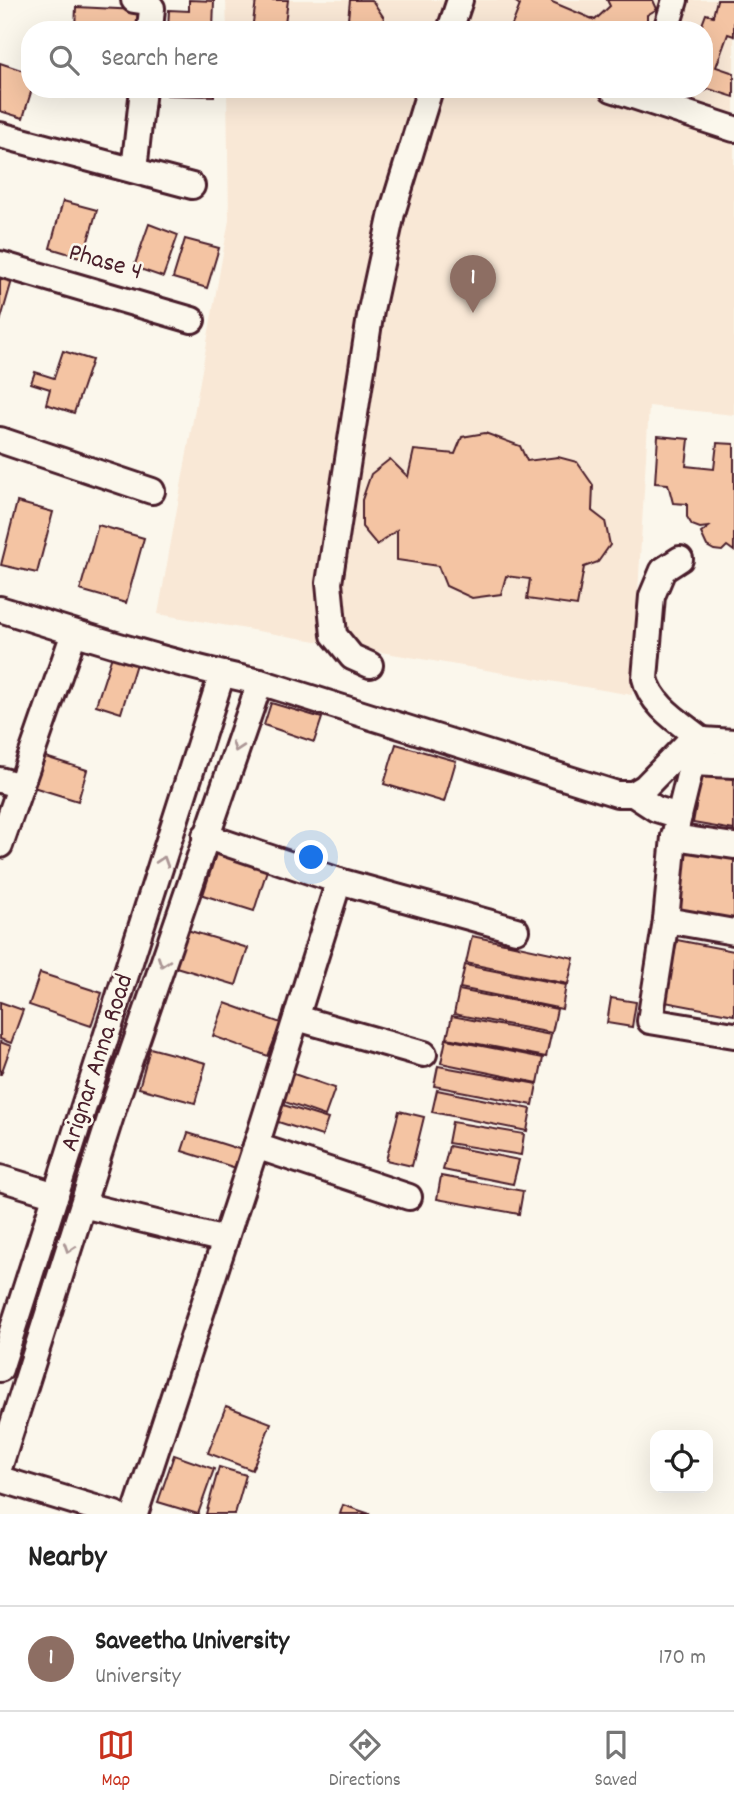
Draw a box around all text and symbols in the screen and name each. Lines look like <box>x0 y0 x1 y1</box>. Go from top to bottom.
search box <box>21 21 713 98</box>
icon: search <box>45 41 83 79</box>
text: Search here <box>101 41 219 78</box>
street label: Phase 4 <box>64 235 146 291</box>
pin: 1 <box>450 255 496 313</box>
one-way arrow <box>231 740 245 752</box>
your location <box>294 840 328 874</box>
one-way arrow <box>155 855 169 867</box>
one-way arrow <box>157 955 171 967</box>
street label: Arignar Anna Road <box>52 969 144 1157</box>
one-way arrow <box>63 1241 77 1254</box>
map controls <box>650 1430 713 1493</box>
button: locate <box>650 1430 713 1493</box>
text: Nearby <box>28 1538 106 1581</box>
text: Saveetha University <box>95 1624 289 1661</box>
text: 1 <box>48 1642 54 1675</box>
text: 170 m <box>659 1642 706 1675</box>
text: University <box>95 1661 181 1694</box>
tab: Map <box>97 1726 135 1795</box>
tab: Directions <box>329 1726 401 1795</box>
tab: Saved <box>595 1726 637 1795</box>

